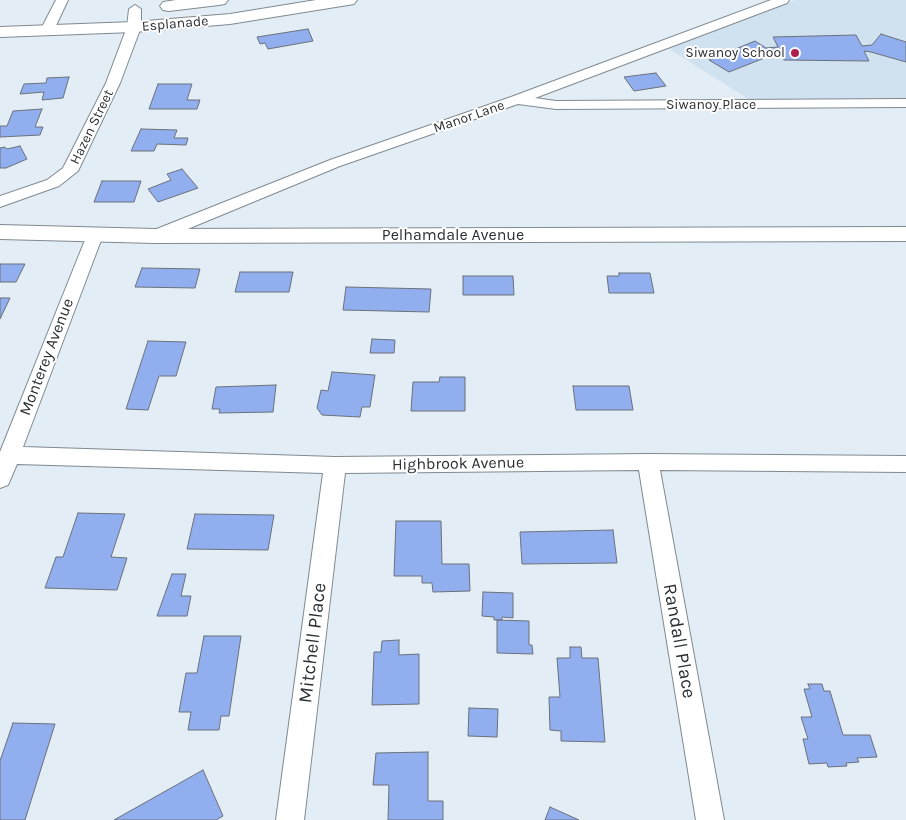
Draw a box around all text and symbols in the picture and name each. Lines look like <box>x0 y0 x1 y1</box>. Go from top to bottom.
street label: Esplanade <box>141 13 209 35</box>
place label: Siwanoy School <box>685 45 785 61</box>
marker: Siwanoy School <box>789 47 801 59</box>
street label: Hazen Street <box>67 87 117 167</box>
street label: Manor Lane <box>431 97 507 137</box>
street label: Siwanoy Place <box>666 97 756 113</box>
street label: Pelhamdale Avenue <box>382 225 524 245</box>
street label: Monterey Avenue <box>16 296 78 418</box>
street label: Highbrook Avenue <box>392 453 524 475</box>
street label: Mitchell Place <box>294 582 332 704</box>
street label: Randall Place <box>658 582 700 700</box>

